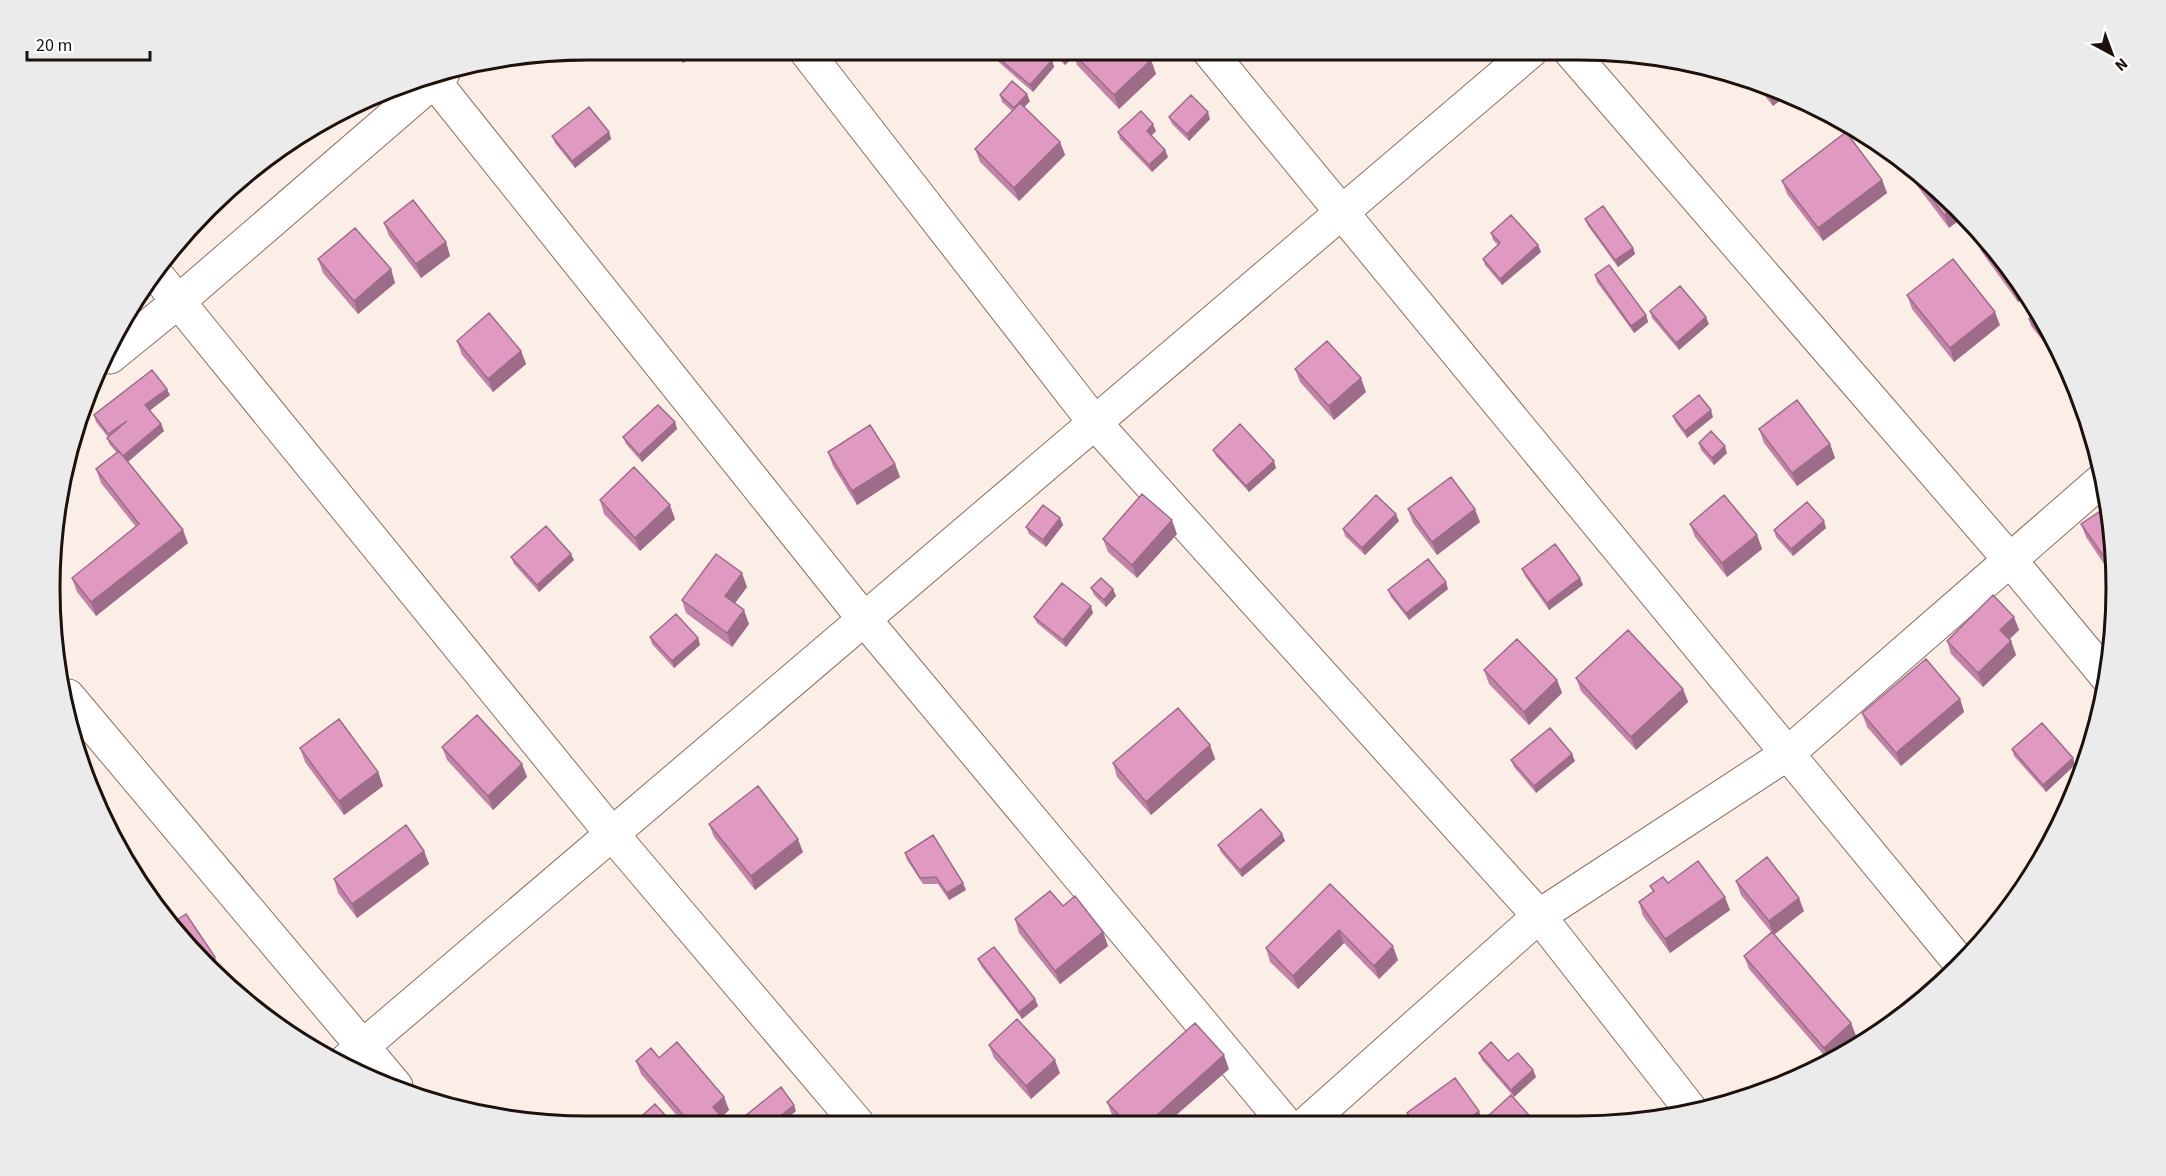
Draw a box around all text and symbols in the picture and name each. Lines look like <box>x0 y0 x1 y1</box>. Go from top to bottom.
scale bar <box>27 24 150 62</box>
north arrow <box>2082 24 2142 84</box>
text: 20 m <box>36 33 72 58</box>
text: N <box>2110 53 2132 76</box>

